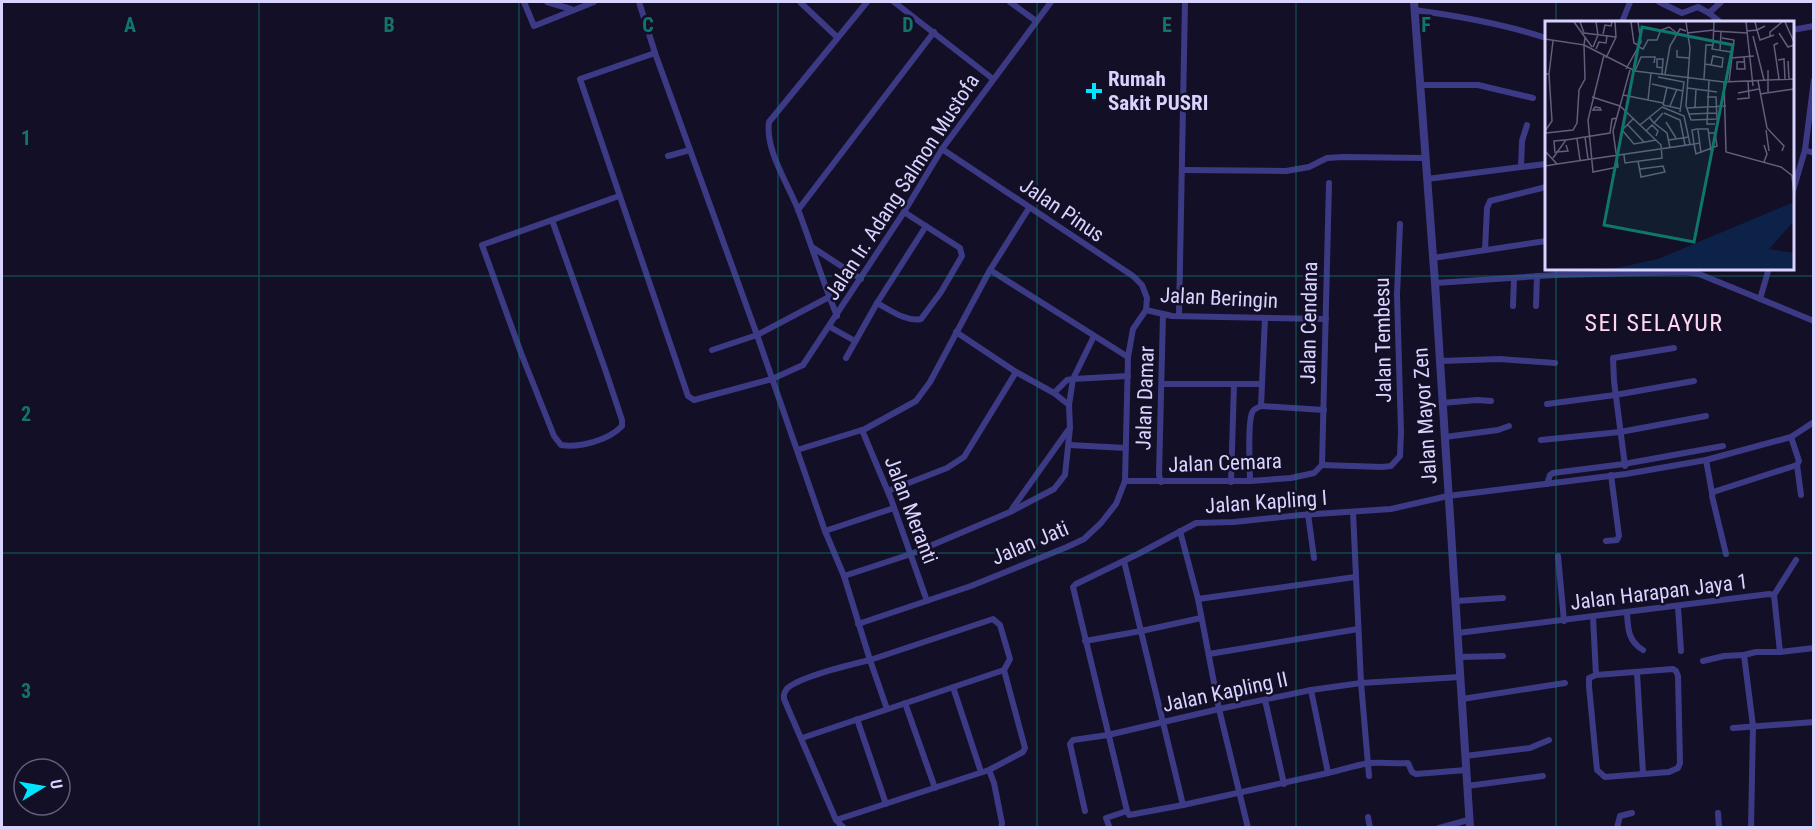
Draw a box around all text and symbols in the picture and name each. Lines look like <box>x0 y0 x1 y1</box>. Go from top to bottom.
text: A <box>124 13 136 37</box>
text: B <box>383 13 395 37</box>
text: C <box>642 13 654 37</box>
text: D <box>902 13 914 37</box>
text: E <box>1162 13 1172 37</box>
text: F <box>1421 13 1431 37</box>
inset map <box>1545 21 1794 270</box>
place label: Rumah Sakit PUSRI <box>1108 67 1208 115</box>
street label: Jalan Ir. Adang Salmon Mustofa <box>820 69 984 305</box>
marker: Rumah Sakit PUSRI <box>1085 82 1103 100</box>
text: 1 <box>21 126 31 150</box>
street label: Jalan Pinus <box>1015 173 1109 247</box>
street label: Jalan Cendana <box>1296 261 1322 385</box>
street label: Jalan Tembesu <box>1370 277 1396 403</box>
street label: Jalan Beringin <box>1159 283 1279 313</box>
district label: SEI SELAYUR <box>1585 309 1723 337</box>
street label: Jalan Damar <box>1131 345 1159 451</box>
street label: Jalan Mayor Zen <box>1408 347 1442 485</box>
text: 2 <box>21 402 31 426</box>
street label: Jalan Cemara <box>1168 449 1282 477</box>
street label: Jalan Meranti <box>880 453 942 567</box>
street label: Jalan Kapling I <box>1204 486 1328 518</box>
street label: Jalan Jati <box>988 516 1072 570</box>
street label: Jalan Harapan Jaya 1 <box>1569 569 1749 615</box>
street label: Jalan Kapling II <box>1160 667 1290 717</box>
text: 3 <box>21 679 31 703</box>
north arrow <box>12 757 72 817</box>
text: U <box>46 778 66 791</box>

